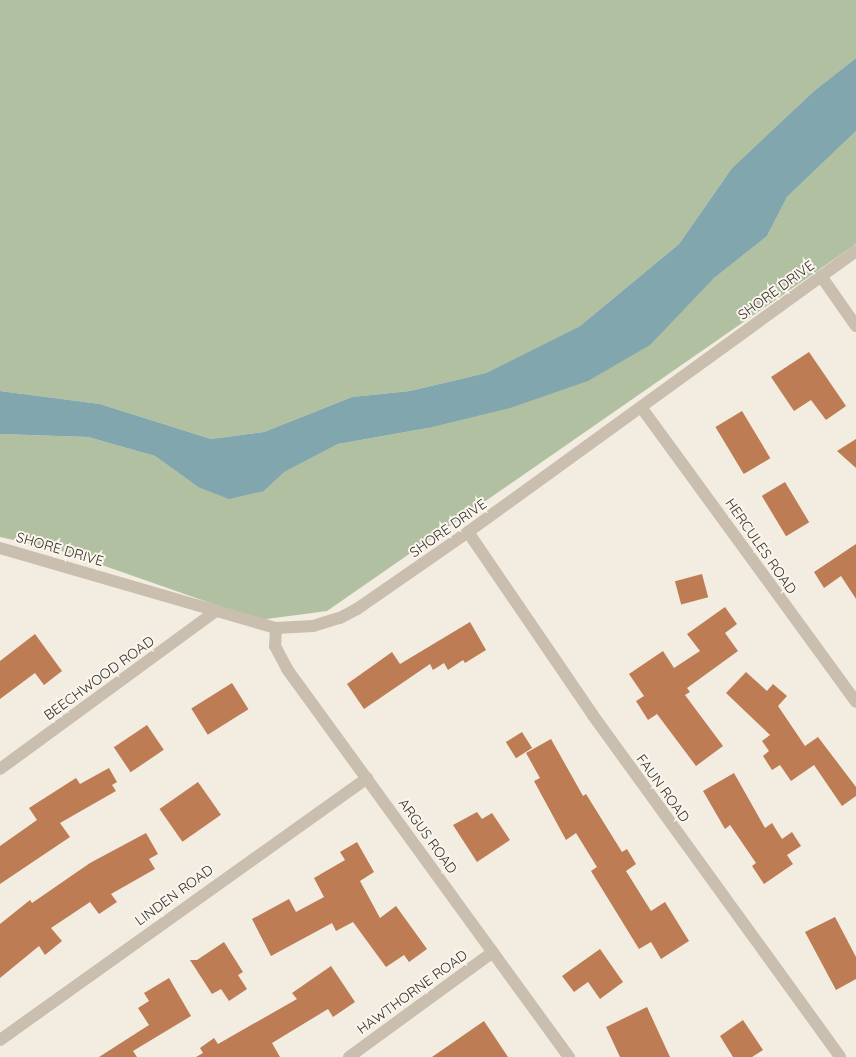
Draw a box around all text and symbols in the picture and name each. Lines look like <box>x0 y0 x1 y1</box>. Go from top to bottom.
street label: SHORE DRIVE <box>735 257 817 323</box>
street label: SHORE DRIVE <box>406 495 490 561</box>
street label: HERCULES ROAD <box>722 495 800 597</box>
street label: SHORE DRIVE <box>14 529 106 569</box>
street label: BEECHWOOD ROAD <box>41 632 157 724</box>
street label: FAUN ROAD <box>633 751 693 825</box>
street label: ARGUS ROAD <box>395 795 461 877</box>
street label: LINDEN ROAD <box>132 861 216 929</box>
street label: HAWTHORNE ROAD <box>354 946 470 1038</box>

